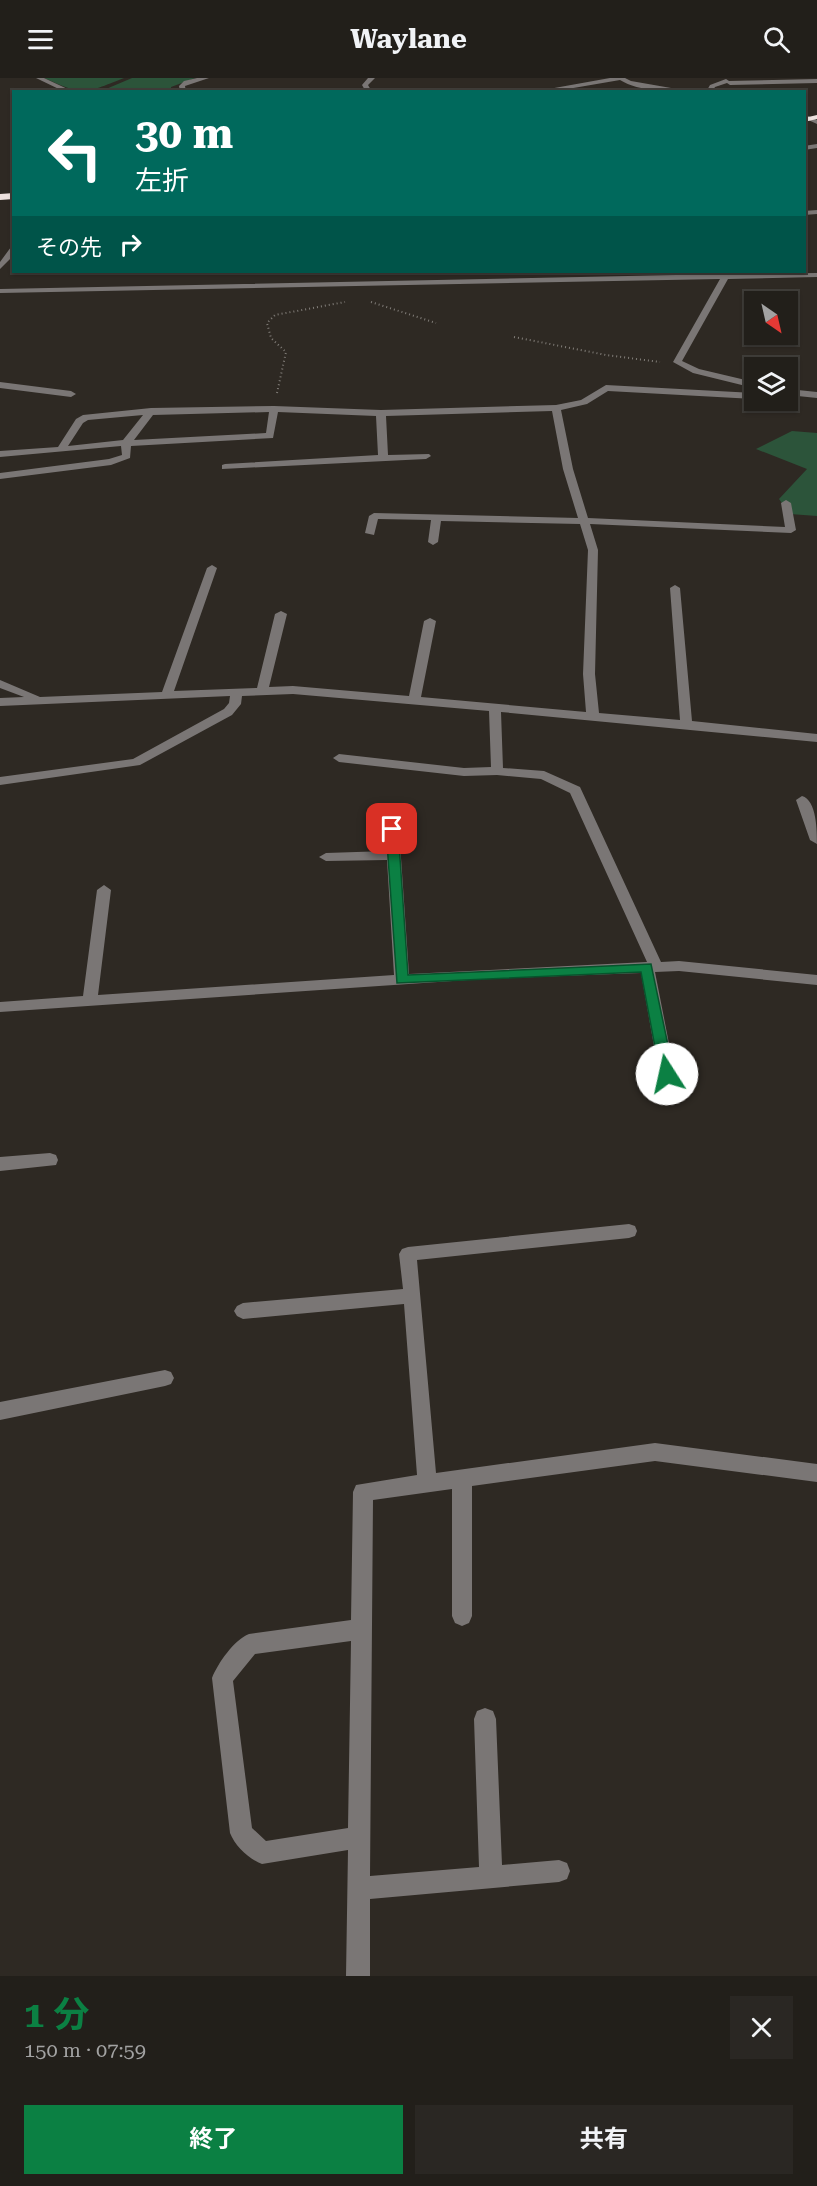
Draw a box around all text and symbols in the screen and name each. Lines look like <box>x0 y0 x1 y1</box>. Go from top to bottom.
icon: menu <box>24 23 57 56</box>
text: Waylane <box>350 23 467 55</box>
icon: search <box>760 23 793 56</box>
text: 30 m <box>135 109 233 158</box>
icon: left <box>36 114 114 192</box>
text: 左折 <box>135 165 189 197</box>
icon: right <box>114 228 147 261</box>
text: その先 <box>36 235 102 260</box>
north arrow <box>744 291 798 345</box>
map controls <box>744 291 798 411</box>
button: layers <box>744 357 798 411</box>
pin <box>366 803 417 854</box>
icon: arrive <box>375 812 408 845</box>
position arrow <box>635 1042 699 1106</box>
text: 1 分 <box>24 1994 89 2036</box>
button: close <box>730 1996 793 2059</box>
text: 150 m · 07:59 <box>24 2038 146 2062</box>
button: 終了 <box>24 2105 403 2174</box>
button: 共有 <box>415 2105 793 2174</box>

